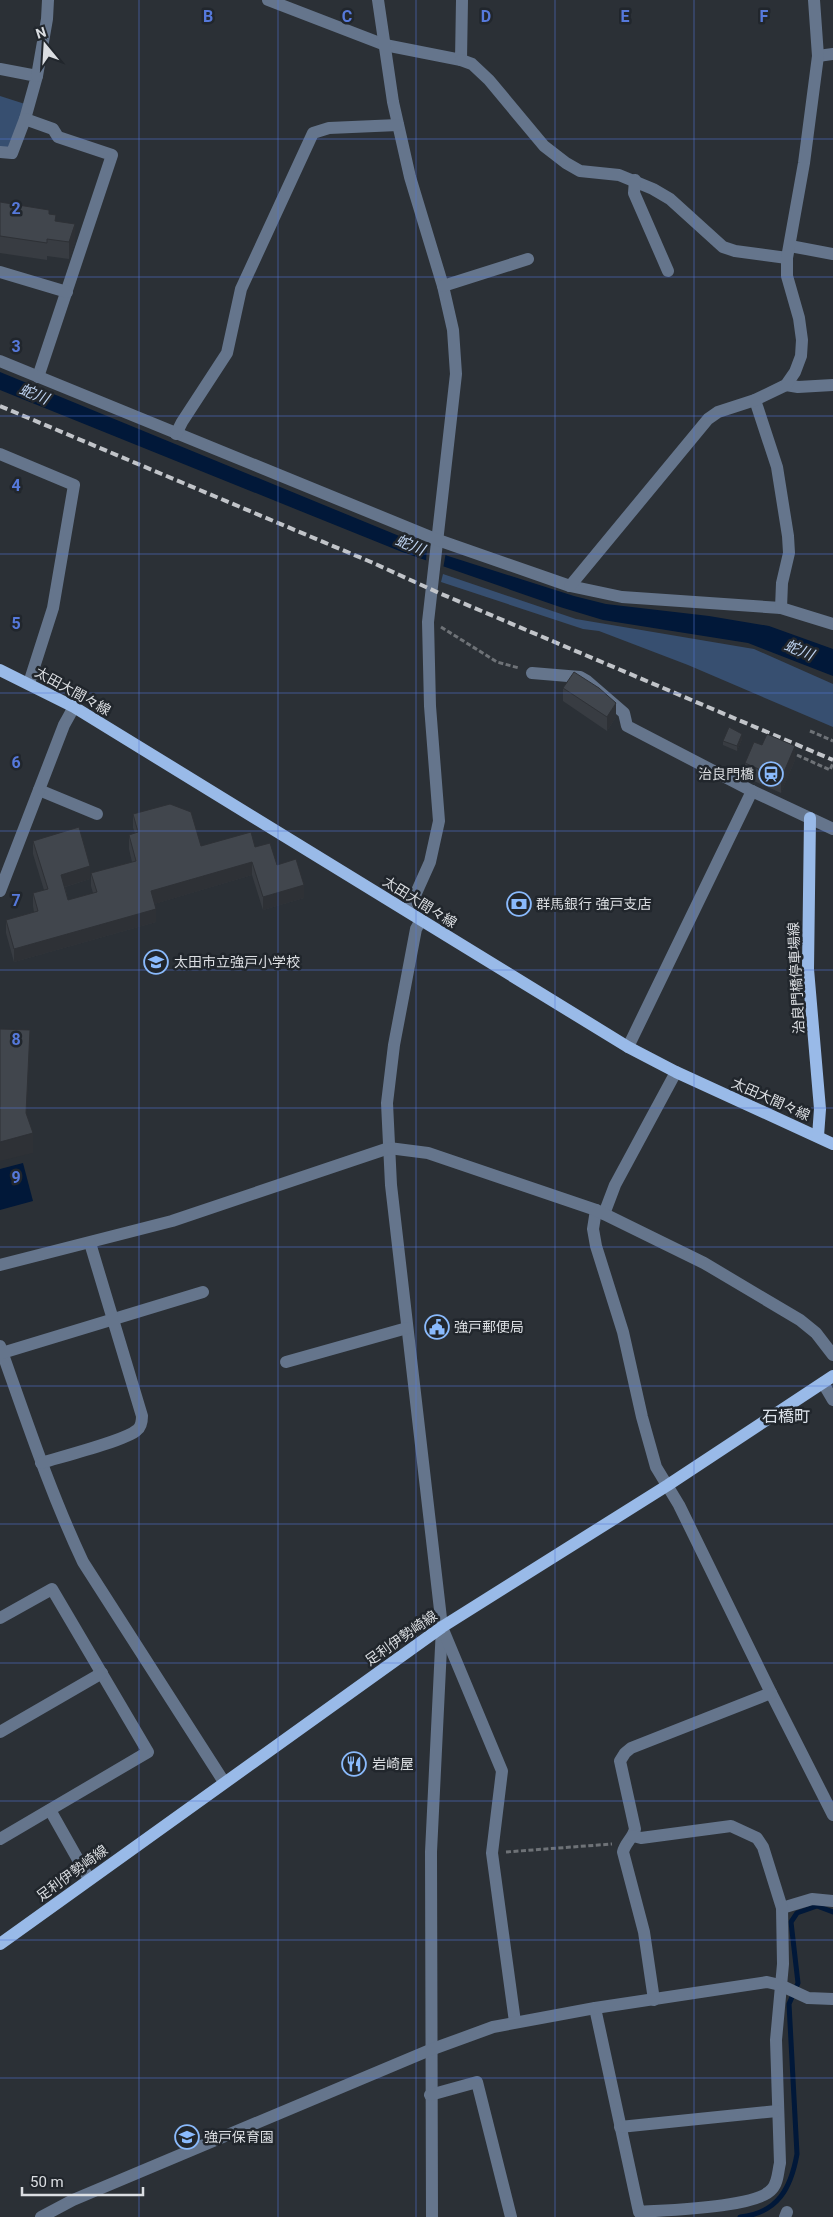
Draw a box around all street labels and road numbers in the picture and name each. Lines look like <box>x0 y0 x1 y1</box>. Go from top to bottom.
street label: 太田大間々線 <box>32 664 114 718</box>
street label: 太田大間々線 <box>380 873 460 931</box>
street label: 治良門橋停車場線 <box>785 922 807 1034</box>
street label: 太田大間々線 <box>729 1075 813 1123</box>
street label: 足利伊勢崎線 <box>362 1607 440 1669</box>
street label: 足利伊勢崎線 <box>33 1842 111 1904</box>

